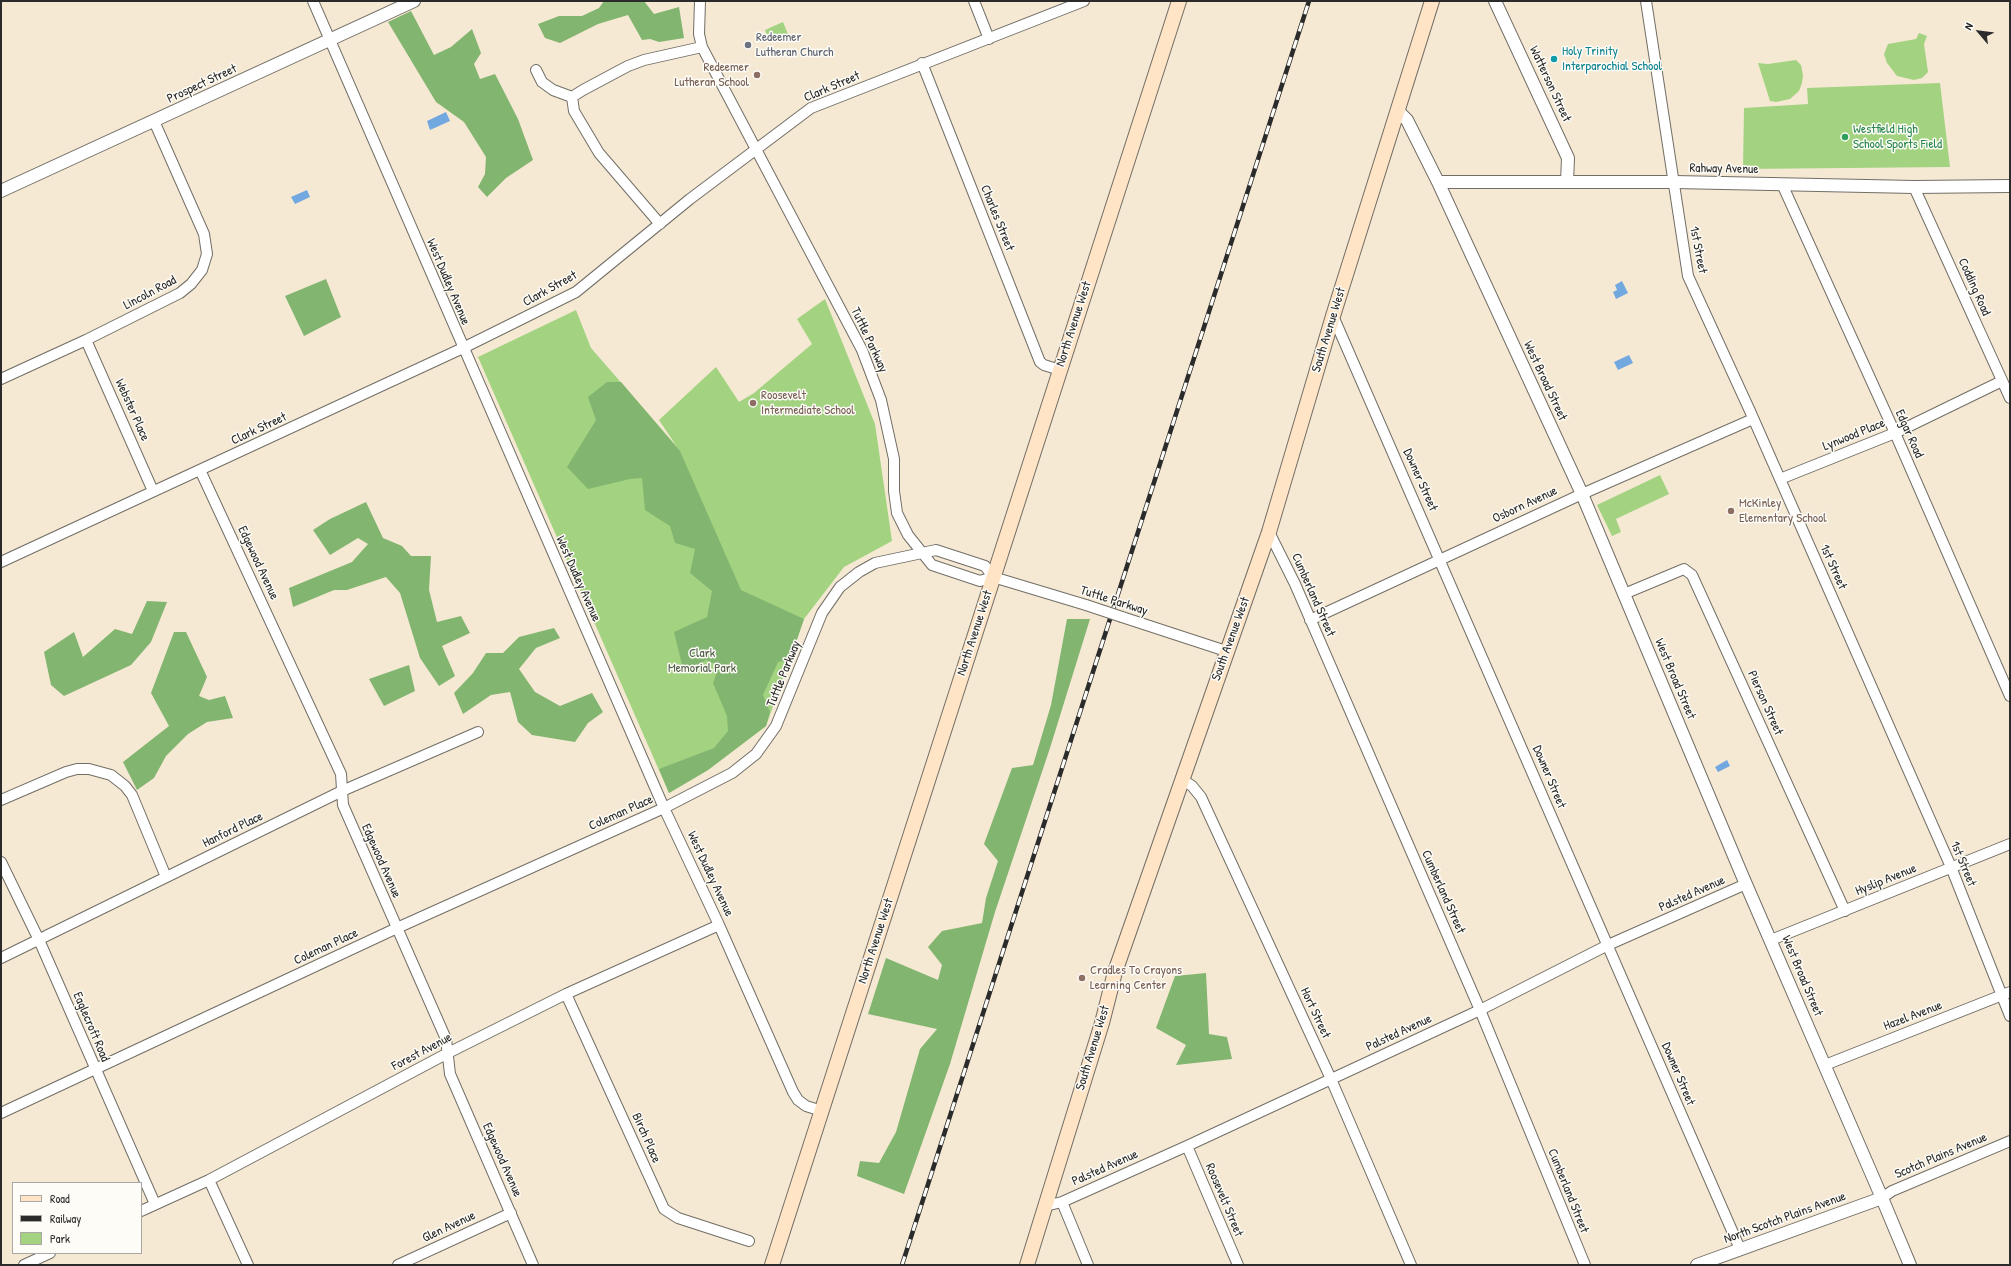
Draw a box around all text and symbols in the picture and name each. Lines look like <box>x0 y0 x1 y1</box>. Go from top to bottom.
north arrow <box>1959 12 1999 52</box>
text: N <box>1961 21 1976 32</box>
place label: Redeemer Lutheran Church <box>756 30 833 61</box>
marker: Redeemer Lutheran Church <box>743 40 753 50</box>
street label: Watterson Street <box>1526 44 1574 124</box>
place label: Holy Trinity Interparochial School <box>1562 44 1662 75</box>
marker: Holy Trinity Interparochial School <box>1549 54 1559 64</box>
place label: Redeemer Lutheran School <box>674 60 749 91</box>
street label: Prospect Street <box>165 61 239 107</box>
street label: Clark Street <box>802 68 862 106</box>
marker: Redeemer Lutheran School <box>752 70 762 80</box>
place label: Westfield High School Sports Field <box>1853 122 1942 153</box>
marker: Westfield High School Sports Field <box>1840 132 1850 142</box>
street label: Rahway Avenue <box>1689 161 1759 177</box>
street label: Charles Street <box>977 183 1017 253</box>
street label: 1st Street <box>1686 225 1710 275</box>
street label: West Dudley Avenue <box>423 237 473 327</box>
street label: Codding Road <box>1954 256 1994 318</box>
street label: Clark Street <box>520 268 580 310</box>
street label: Lincoln Road <box>121 273 179 313</box>
street label: North Avenue West <box>1053 279 1095 369</box>
street label: South Avenue West <box>1309 286 1349 374</box>
street label: Tuttle Parkway <box>847 305 891 375</box>
street label: West Broad Street <box>1520 339 1570 423</box>
street label: Webster Place <box>111 377 153 443</box>
place label: Roosevelt Intermediate School <box>761 388 855 419</box>
marker: Roosevelt Intermediate School <box>748 398 758 408</box>
street label: Edgar Road <box>1892 408 1926 460</box>
street label: Clark Street <box>229 409 289 449</box>
street label: Lynwood Place <box>1821 415 1887 455</box>
street label: Downer Street <box>1399 446 1441 514</box>
street label: Osborn Avenue <box>1490 483 1560 527</box>
place label: McKinley Elementary School <box>1739 496 1827 527</box>
marker: McKinley Elementary School <box>1726 506 1736 516</box>
street label: Edgewood Avenue <box>234 524 282 602</box>
street label: West Dudley Avenue <box>552 534 604 624</box>
street label: 1st Street <box>1816 542 1850 592</box>
street label: Cumberland Street <box>1288 551 1338 639</box>
street label: Tuttle Parkway <box>1078 583 1150 619</box>
street label: North Avenue West <box>954 588 996 678</box>
street label: South Avenue West <box>1209 595 1253 683</box>
street label: West Broad Street <box>1651 636 1699 722</box>
street label: Tuttle Parkway <box>764 639 804 709</box>
park label: Clark Memorial Park <box>668 646 736 677</box>
street label: Pierson Street <box>1744 668 1786 738</box>
street label: Downer Street <box>1529 743 1569 811</box>
street label: Coleman Place <box>586 792 656 834</box>
street label: Hanford Place <box>200 809 266 851</box>
street label: Edgewood Avenue <box>358 822 404 900</box>
street label: West Dudley Avenue <box>683 829 737 919</box>
street label: 1st Street <box>1947 839 1979 889</box>
street label: Cumberland Street <box>1418 848 1468 936</box>
street label: Hyslip Avenue <box>1853 861 1919 899</box>
street label: Palsted Avenue <box>1657 873 1727 915</box>
street label: North Avenue West <box>855 896 897 986</box>
street label: Coleman Place <box>292 925 360 969</box>
street label: West Broad Street <box>1778 933 1826 1019</box>
place label: Cradles To Crayons Learning Center <box>1090 963 1182 994</box>
marker: Cradles To Crayons Learning Center <box>1077 973 1087 983</box>
street label: Hort Street <box>1297 985 1333 1041</box>
street label: Eaglecroft Road <box>69 990 113 1064</box>
street label: Hazel Avenue <box>1882 998 1944 1034</box>
street label: South Avenue West <box>1073 1004 1113 1092</box>
street label: Palsted Avenue <box>1364 1011 1434 1055</box>
street label: Forest Avenue <box>389 1030 455 1074</box>
street label: Downer Street <box>1658 1040 1698 1108</box>
street label: Birch Place <box>628 1111 664 1165</box>
street label: Edgewood Avenue <box>479 1121 525 1199</box>
street label: Scotch Plains Avenue <box>1892 1130 1990 1182</box>
street label: Palsted Avenue <box>1070 1147 1140 1189</box>
street label: Cumberland Street <box>1544 1147 1592 1235</box>
street label: Roosevelt Street <box>1202 1161 1246 1239</box>
legend <box>12 1182 142 1254</box>
street label: North Scotch Plains Avenue <box>1722 1189 1848 1247</box>
text: Road <box>50 1190 70 1207</box>
street label: Glen Avenue <box>420 1208 478 1246</box>
text: Railway <box>50 1210 81 1227</box>
text: Park <box>50 1230 70 1247</box>

